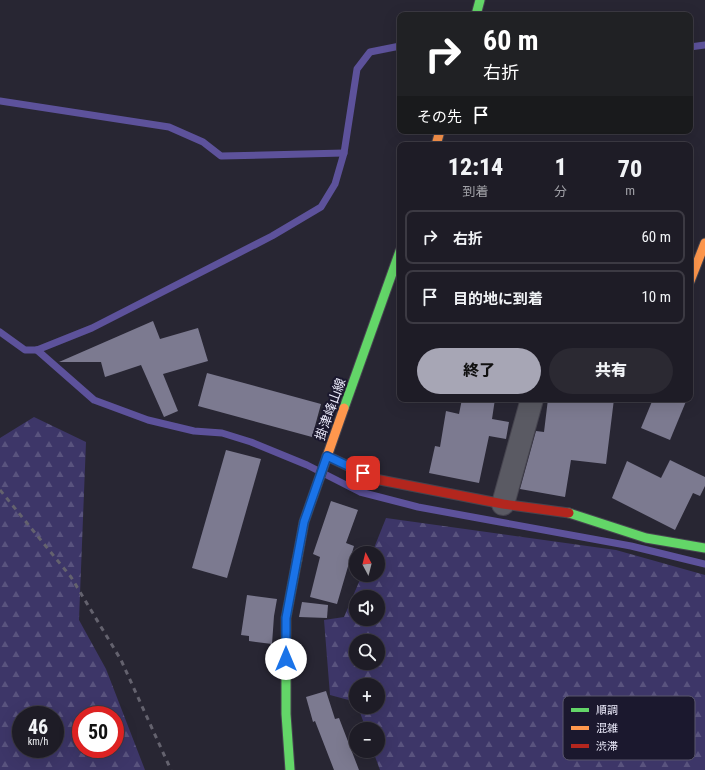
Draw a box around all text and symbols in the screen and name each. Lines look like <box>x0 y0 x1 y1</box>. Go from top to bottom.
text: 60 m <box>483 24 539 57</box>
icon: right <box>417 28 469 80</box>
text: 右折 <box>483 62 519 83</box>
icon: arrive <box>470 104 492 126</box>
text: その先 <box>417 108 462 126</box>
text: 12:14 <box>448 153 503 181</box>
text: 1 <box>554 153 567 181</box>
text: 70 <box>618 155 642 183</box>
text: m <box>625 183 635 198</box>
text: 到着 <box>463 184 489 199</box>
text: 分 <box>554 184 567 199</box>
icon: right <box>419 226 441 248</box>
text: 60 m <box>641 228 671 246</box>
text: 右折 <box>453 230 483 248</box>
icon: arrive <box>419 286 441 308</box>
text: 10 m <box>641 288 671 306</box>
text: 目的地に到着 <box>453 290 543 308</box>
button: 終了 <box>417 348 541 394</box>
button: 共有 <box>549 348 673 394</box>
street label: 掛津峰山線 <box>312 376 349 442</box>
pin <box>346 456 380 490</box>
icon: arrive <box>352 462 374 484</box>
north arrow <box>349 546 385 582</box>
map controls <box>349 546 385 758</box>
button: sound <box>349 590 385 626</box>
button: search <box>349 634 385 670</box>
position arrow <box>265 638 307 680</box>
button: + <box>349 678 385 714</box>
legend <box>563 696 695 760</box>
text: 順調 <box>596 704 618 717</box>
speed limit sign: 50 <box>72 706 124 758</box>
text: 46 <box>28 715 48 739</box>
button: − <box>349 722 385 758</box>
text: 混雑 <box>596 722 618 735</box>
text: km/h <box>28 736 48 747</box>
text: 渋滞 <box>596 740 618 753</box>

